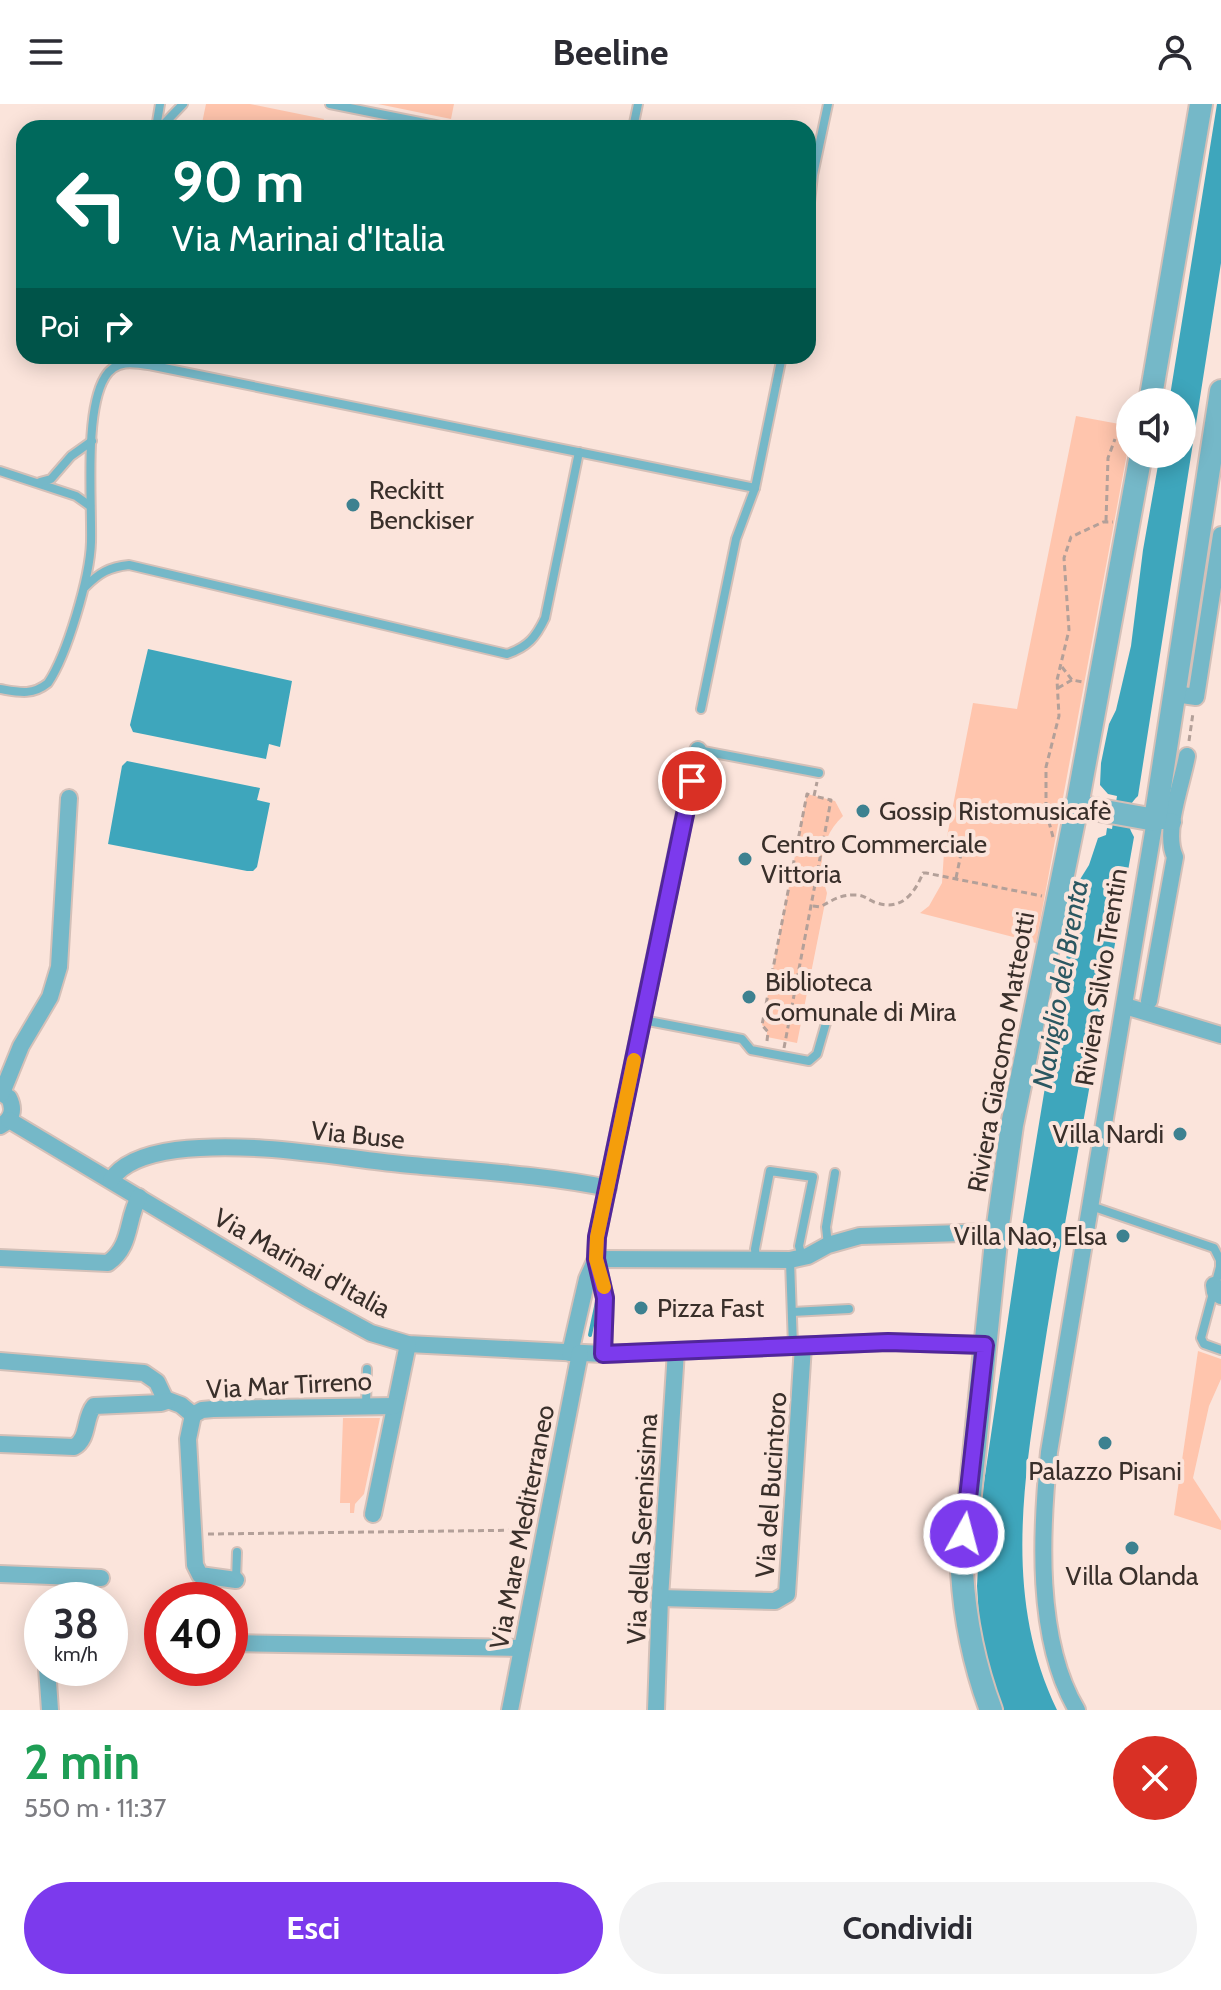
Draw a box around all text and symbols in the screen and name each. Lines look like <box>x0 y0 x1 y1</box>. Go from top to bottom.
icon: menu <box>24 30 68 74</box>
text: Beeline <box>552 30 669 74</box>
icon: person <box>1153 30 1197 74</box>
text: 90 m <box>172 148 304 216</box>
icon: left <box>40 152 144 256</box>
text: Via Marinai d'Italia <box>172 216 445 260</box>
icon: right <box>96 304 140 348</box>
text: Poi <box>40 308 80 345</box>
map controls <box>1116 388 1196 468</box>
button: sound <box>1116 388 1196 468</box>
place label: Reckitt Benckiser <box>369 474 474 536</box>
marker: Reckitt Benckiser <box>344 496 362 514</box>
pin <box>658 747 726 815</box>
icon: arrive <box>670 759 714 803</box>
place label: Gossip Ristomusicafè <box>879 795 1111 827</box>
marker: Gossip Ristomusicafè <box>854 802 872 820</box>
place label: Centro Commerciale Vittoria <box>761 828 987 890</box>
marker: Centro Commerciale Vittoria <box>736 850 754 868</box>
street label: Riviera Silvio Trentin <box>1068 866 1134 1088</box>
water label: Naviglio del Brenta <box>1025 877 1095 1091</box>
street label: Riviera Giacomo Matteotti <box>961 909 1041 1195</box>
place label: Biblioteca Comunale di Mira <box>765 966 957 1028</box>
marker: Biblioteca Comunale di Mira <box>740 988 758 1006</box>
street label: Via Buse <box>310 1114 406 1156</box>
place label: Villa Nardi <box>1053 1118 1164 1150</box>
marker: Villa Nardi <box>1171 1125 1189 1143</box>
street label: Via Marinai d'Italia <box>208 1201 396 1325</box>
place label: Villa Nao, Elsa <box>954 1220 1108 1252</box>
marker: Villa Nao, Elsa <box>1114 1227 1132 1245</box>
place label: Pizza Fast <box>657 1292 764 1324</box>
marker: Pizza Fast <box>632 1299 650 1317</box>
street label: Via Mar Tirreno <box>205 1365 373 1405</box>
street label: Via del Bucintoro <box>749 1391 793 1579</box>
street label: Via Mare Mediterraneo <box>483 1402 561 1652</box>
street label: Via della Serenissima <box>620 1412 664 1645</box>
marker: Palazzo Pisani <box>1096 1434 1114 1452</box>
place label: Palazzo Pisani <box>1028 1455 1182 1487</box>
position arrow <box>922 1492 1006 1576</box>
marker: Villa Olanda <box>1123 1539 1141 1557</box>
place label: Villa Olanda <box>1065 1560 1199 1592</box>
speed limit sign: 40 <box>144 1582 248 1686</box>
text: 38 <box>53 1599 99 1648</box>
text: km/h <box>54 1642 98 1666</box>
text: 2 min <box>24 1733 140 1791</box>
button: close <box>1113 1736 1197 1820</box>
text: 550 m · 11:37 <box>24 1792 166 1824</box>
button: Esci <box>24 1882 603 1974</box>
button: Condividi <box>619 1882 1197 1974</box>

